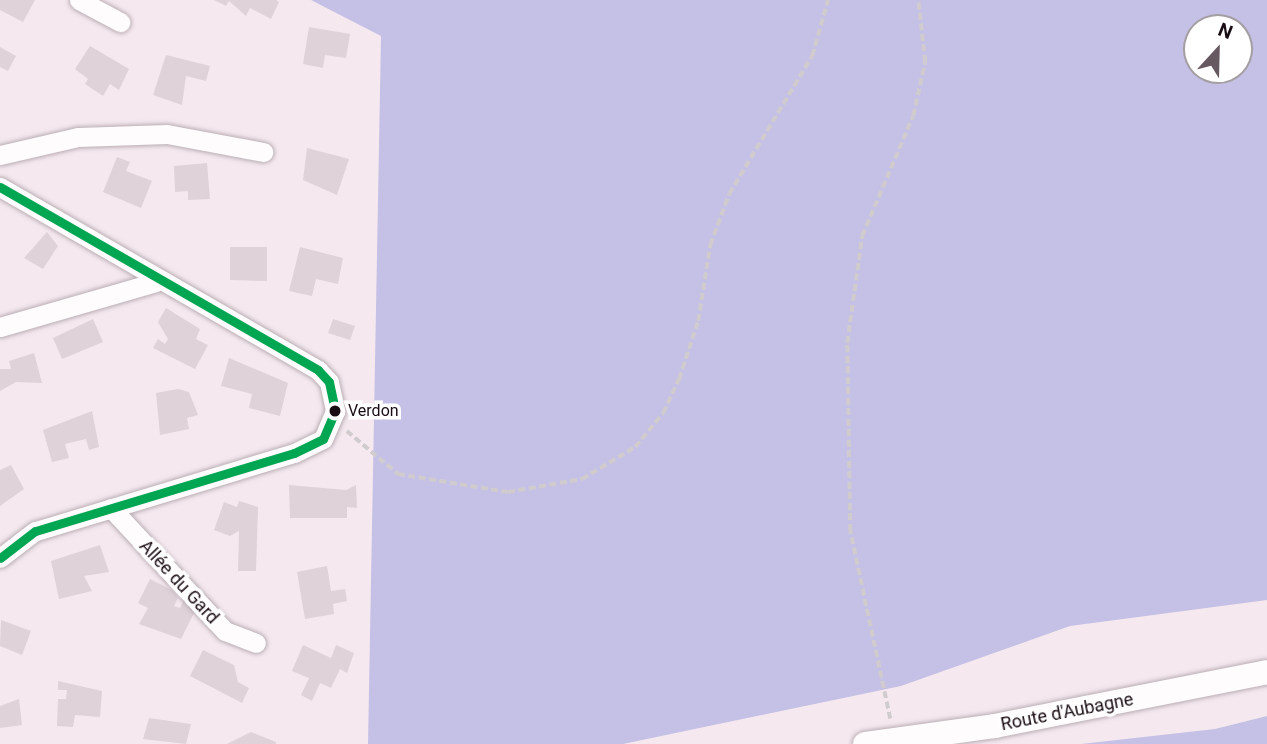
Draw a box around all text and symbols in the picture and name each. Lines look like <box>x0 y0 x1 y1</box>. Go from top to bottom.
north arrow <box>1183 14 1253 84</box>
text: N <box>1215 18 1236 44</box>
place label: Verdon <box>348 401 399 421</box>
marker: Verdon <box>328 404 342 418</box>
street label: Allée du Gard <box>135 536 223 628</box>
street label: Route d'Aubagne <box>999 689 1135 735</box>

